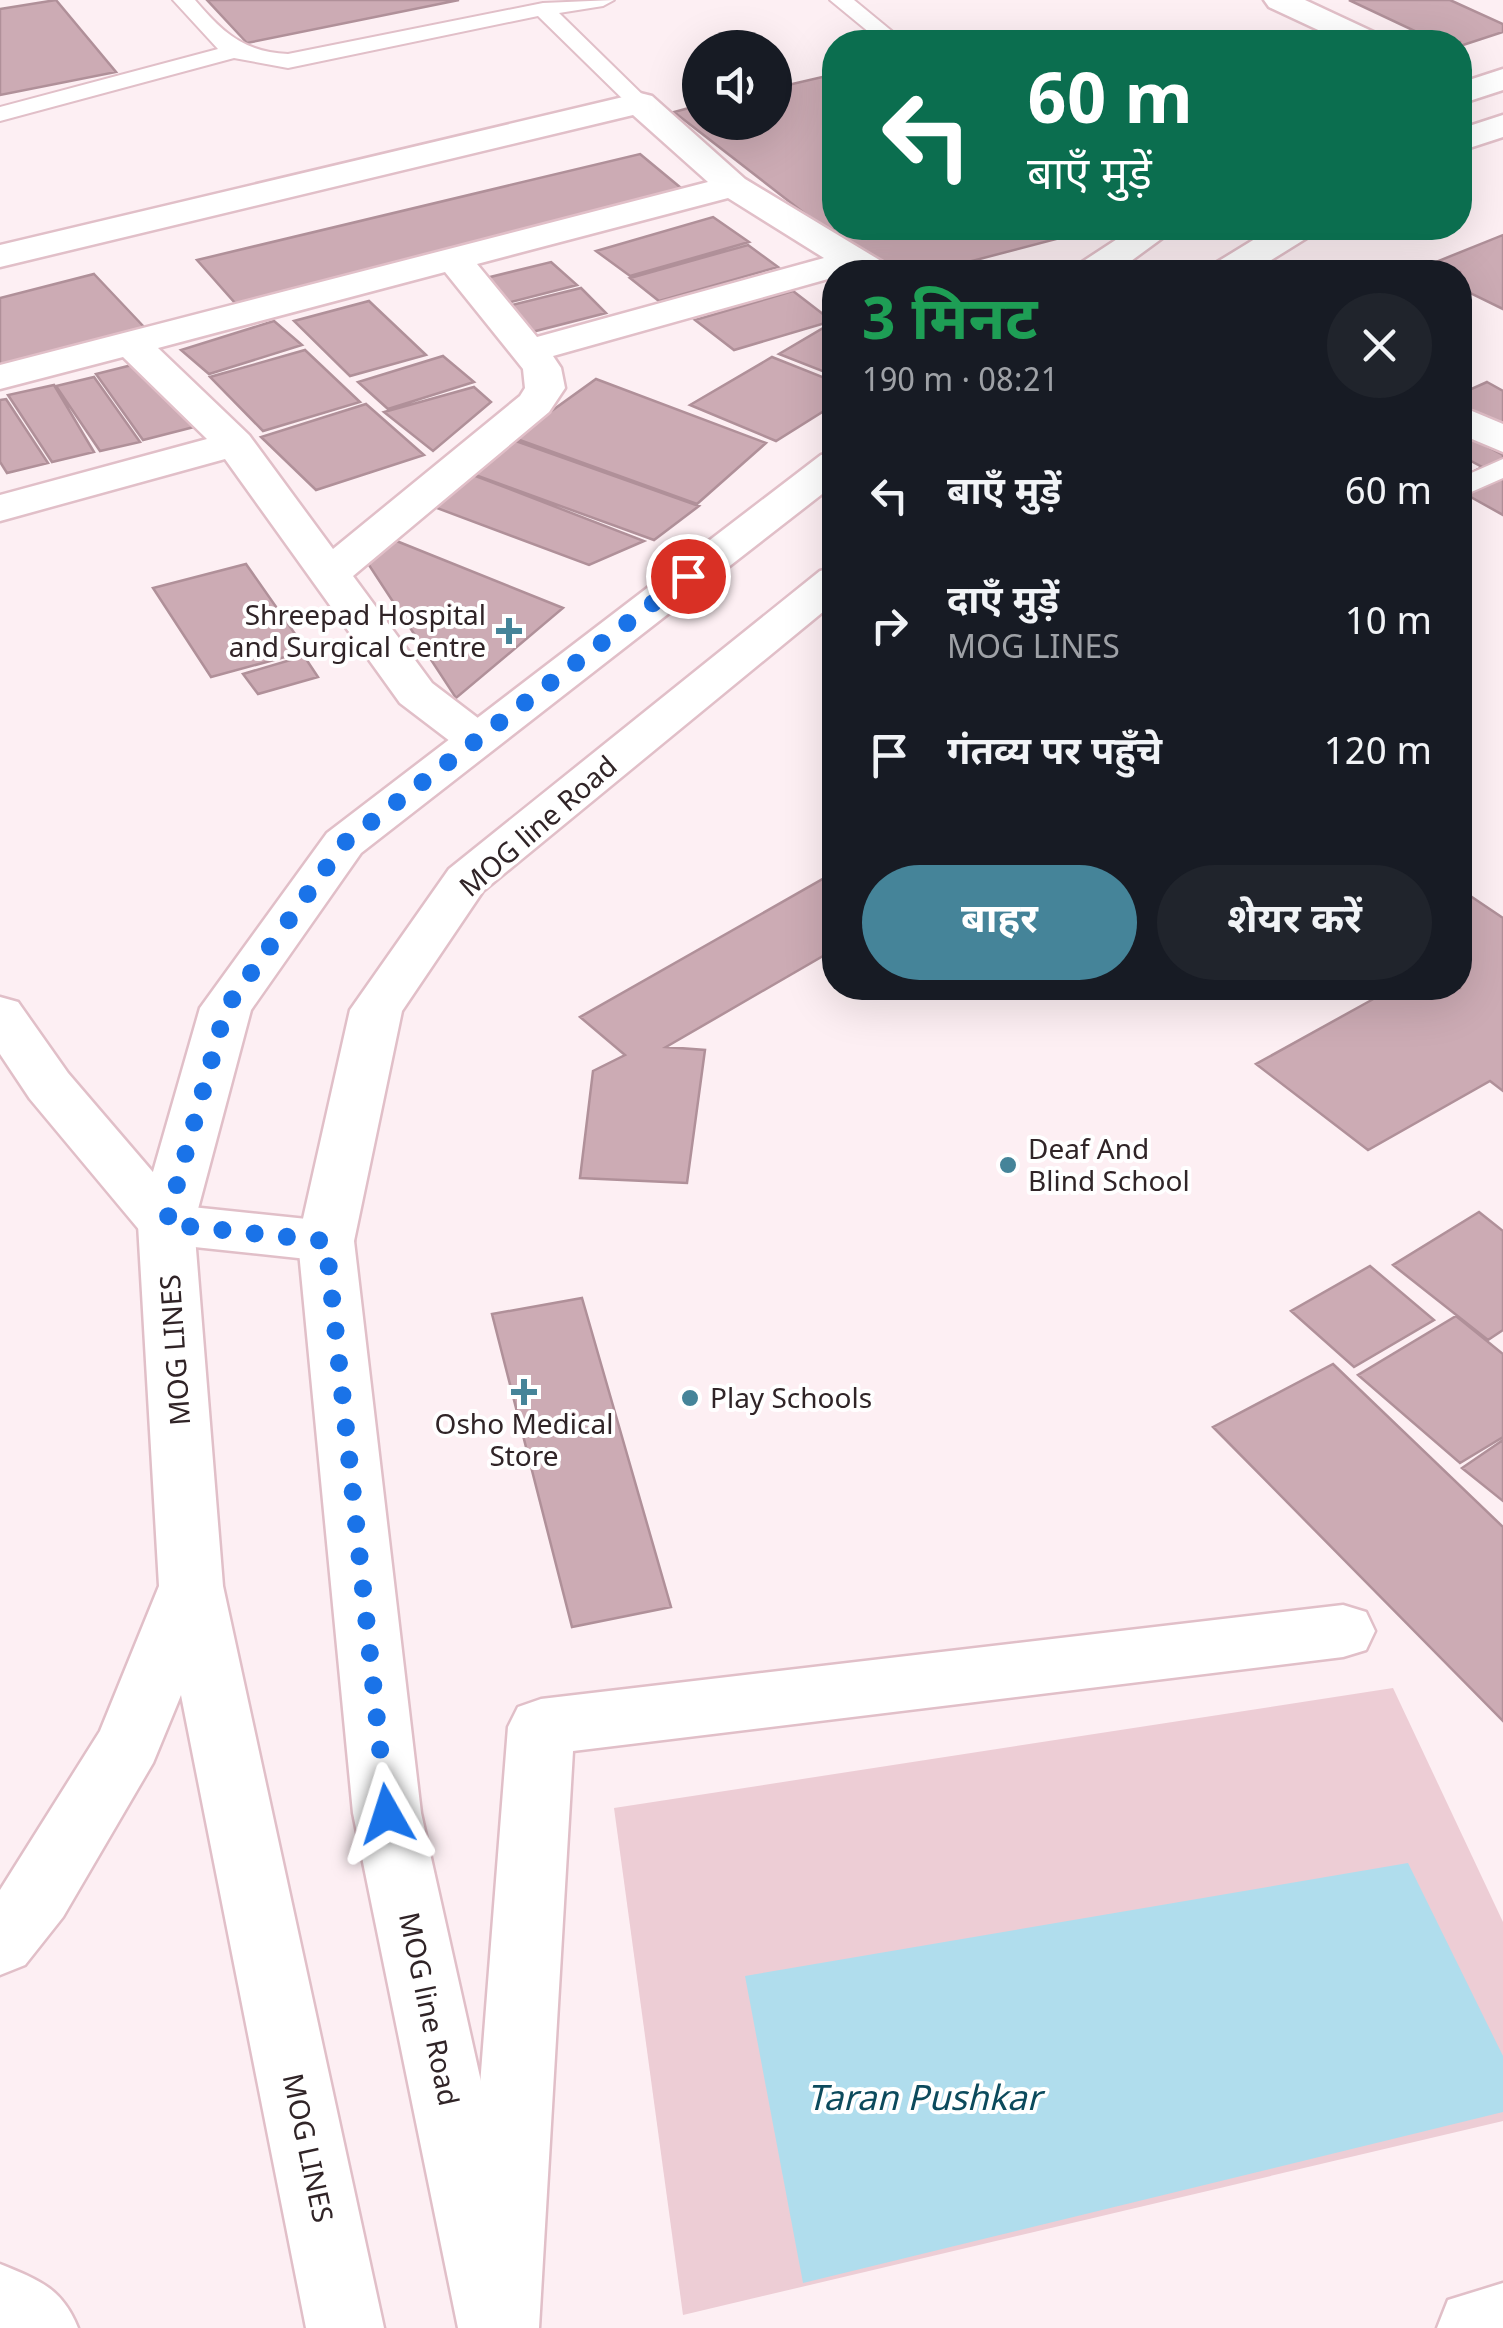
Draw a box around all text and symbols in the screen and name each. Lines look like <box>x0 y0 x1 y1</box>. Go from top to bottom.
map controls <box>682 30 792 140</box>
button: sound <box>682 30 792 140</box>
text: 60 m <box>1027 60 1193 152</box>
icon: left <box>862 70 992 200</box>
text: बाएँ मुड़ें <box>1027 149 1152 207</box>
text: 3 मिनट <box>862 285 1038 363</box>
button: close <box>1327 293 1432 398</box>
text: 190 m · 08:21 <box>862 362 1058 404</box>
icon: left <box>862 468 917 523</box>
text: बाएँ मुड़ें <box>947 470 1061 520</box>
text: 60 m <box>1345 470 1432 520</box>
pin <box>646 534 731 619</box>
icon: arrive <box>661 549 716 604</box>
text: दाएँ मुड़ें <box>947 579 1059 629</box>
icon: right <box>862 598 917 653</box>
place label: Shreepad Hospital and Surgical Centre <box>229 600 486 668</box>
text: 10 m <box>1345 600 1432 650</box>
marker: Shreepad Hospital and Surgical Centre <box>496 618 522 644</box>
text: MOG LINES <box>947 629 1120 671</box>
icon: arrive <box>862 728 917 783</box>
text: गंतव्य पर पहुँचे <box>947 730 1162 780</box>
text: 120 m <box>1324 730 1432 780</box>
street label: MOG line Road <box>454 750 626 906</box>
button: बाहर <box>862 865 1137 980</box>
button: शेयर करें <box>1157 865 1432 980</box>
place label: Deaf And Blind School <box>1028 1134 1190 1202</box>
marker: Deaf And Blind School <box>997 1154 1019 1176</box>
street label: MOG LINES <box>155 1273 201 1427</box>
marker: Osho Medical Store <box>513 1381 535 1403</box>
place label: Play Schools <box>710 1383 872 1419</box>
marker: Play Schools <box>679 1387 701 1409</box>
place label: Osho Medical Store <box>435 1409 613 1477</box>
position arrow <box>335 1762 439 1866</box>
street label: MOG line Road <box>388 1910 464 2110</box>
street label: MOG LINES <box>272 2071 338 2226</box>
water label: Taran Pushkar <box>807 2079 1046 2124</box>

